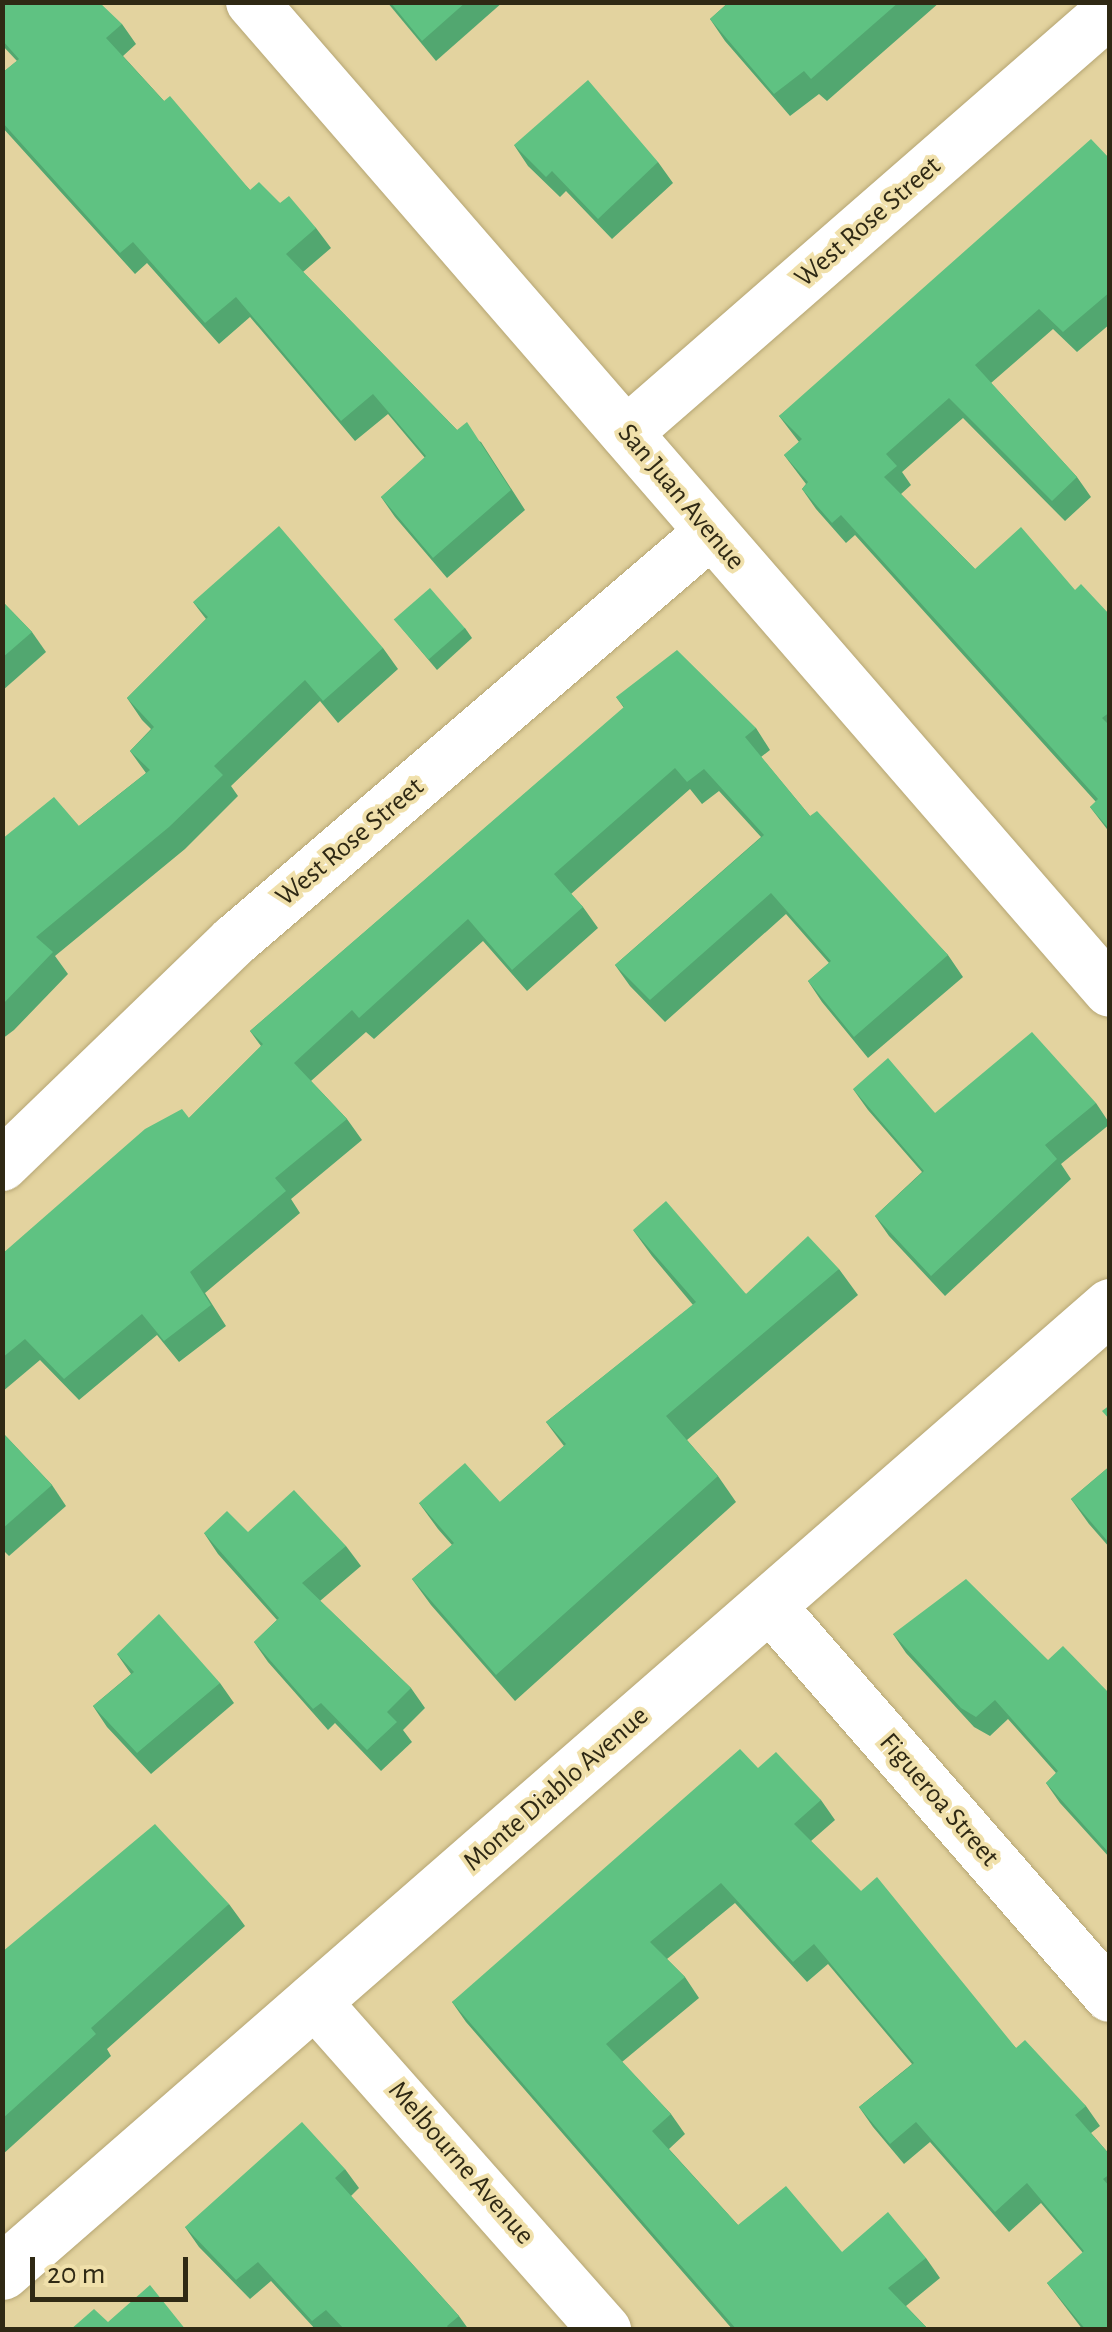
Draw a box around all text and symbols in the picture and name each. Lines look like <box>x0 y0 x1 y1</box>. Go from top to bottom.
street label: West Rose Street <box>788 149 948 295</box>
street label: San Juan Avenue <box>610 417 752 577</box>
street label: West Rose Street <box>269 770 431 914</box>
street label: Monte Diablo Avenue <box>456 1699 656 1879</box>
street label: Figueroa Street <box>872 1726 1006 1874</box>
street label: Melbourne Avenue <box>381 2074 541 2252</box>
scale bar <box>35 2237 192 2299</box>
text: 20 m <box>47 2259 105 2289</box>

